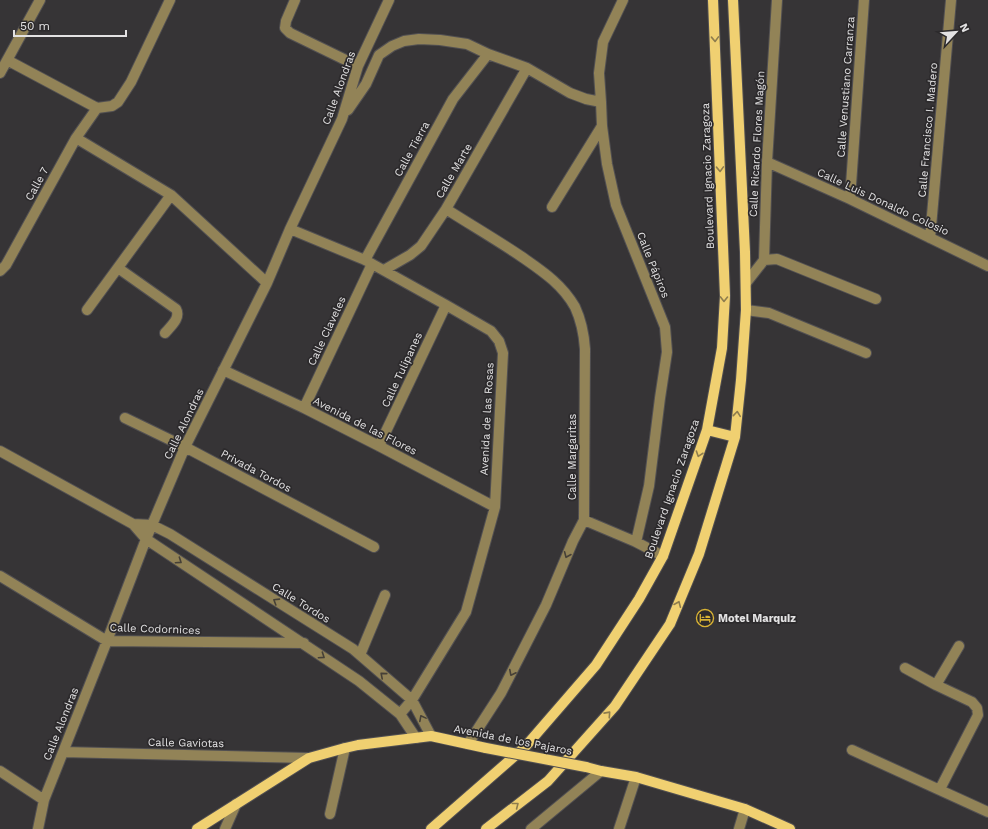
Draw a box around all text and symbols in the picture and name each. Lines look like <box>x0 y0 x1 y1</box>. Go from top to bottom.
scale bar <box>14 12 126 38</box>
north arrow <box>936 12 976 52</box>
street label: Calle Venustiano Carranza <box>835 16 857 158</box>
text: 50 m <box>20 19 50 33</box>
text: N <box>957 21 972 34</box>
one-way arrow <box>711 36 719 42</box>
street label: Calle Alondras <box>320 49 358 127</box>
street label: Calle Francisco I. Madero <box>916 62 940 198</box>
street label: Calle Ricardo Flores Magón <box>747 71 767 217</box>
street label: Boulevard Ignacio Zaragoza <box>699 103 717 249</box>
street label: Calle Tierra <box>392 119 432 179</box>
street label: Calle Marte <box>433 141 475 201</box>
street label: Calle 7 <box>23 165 51 203</box>
one-way arrow <box>716 166 724 172</box>
street label: Calle Luis Donaldo Colosio <box>815 166 951 238</box>
street label: Calle Pápiros <box>634 230 672 300</box>
street label: Calle Claveles <box>305 294 349 368</box>
one-way arrow <box>720 296 729 302</box>
street label: Calle Tulipanes <box>379 330 425 410</box>
street label: Avenida de las Rosas <box>478 362 496 476</box>
street label: Calle Alondras <box>161 386 207 462</box>
street label: Avenida de las Flores <box>311 394 419 458</box>
one-way arrow <box>733 411 742 417</box>
street label: Calle Margaritas <box>566 414 579 500</box>
street label: Boulevard Ignacio Zaragoza <box>642 418 702 560</box>
street label: Privada Tordos <box>219 447 294 495</box>
one-way arrow <box>695 450 703 457</box>
one-way arrow <box>564 551 572 559</box>
one-way arrow <box>174 556 181 563</box>
street label: Calle Tordos <box>270 580 333 626</box>
one-way arrow <box>273 598 280 606</box>
one-way arrow <box>673 601 681 608</box>
hotel icon: Motel Marquiz <box>695 608 715 628</box>
place label: Motel Marquiz <box>718 612 796 625</box>
street label: Calle Codornices <box>109 621 201 637</box>
one-way arrow <box>318 651 325 659</box>
one-way arrow <box>509 669 517 676</box>
one-way arrow <box>380 672 387 679</box>
street label: Calle Alondras <box>40 685 82 762</box>
one-way arrow <box>604 711 611 719</box>
one-way arrow <box>419 715 426 722</box>
street label: Avenida de los Pajaros <box>453 722 574 758</box>
street label: Calle Gaviotas <box>148 736 224 750</box>
one-way arrow <box>512 803 519 810</box>

